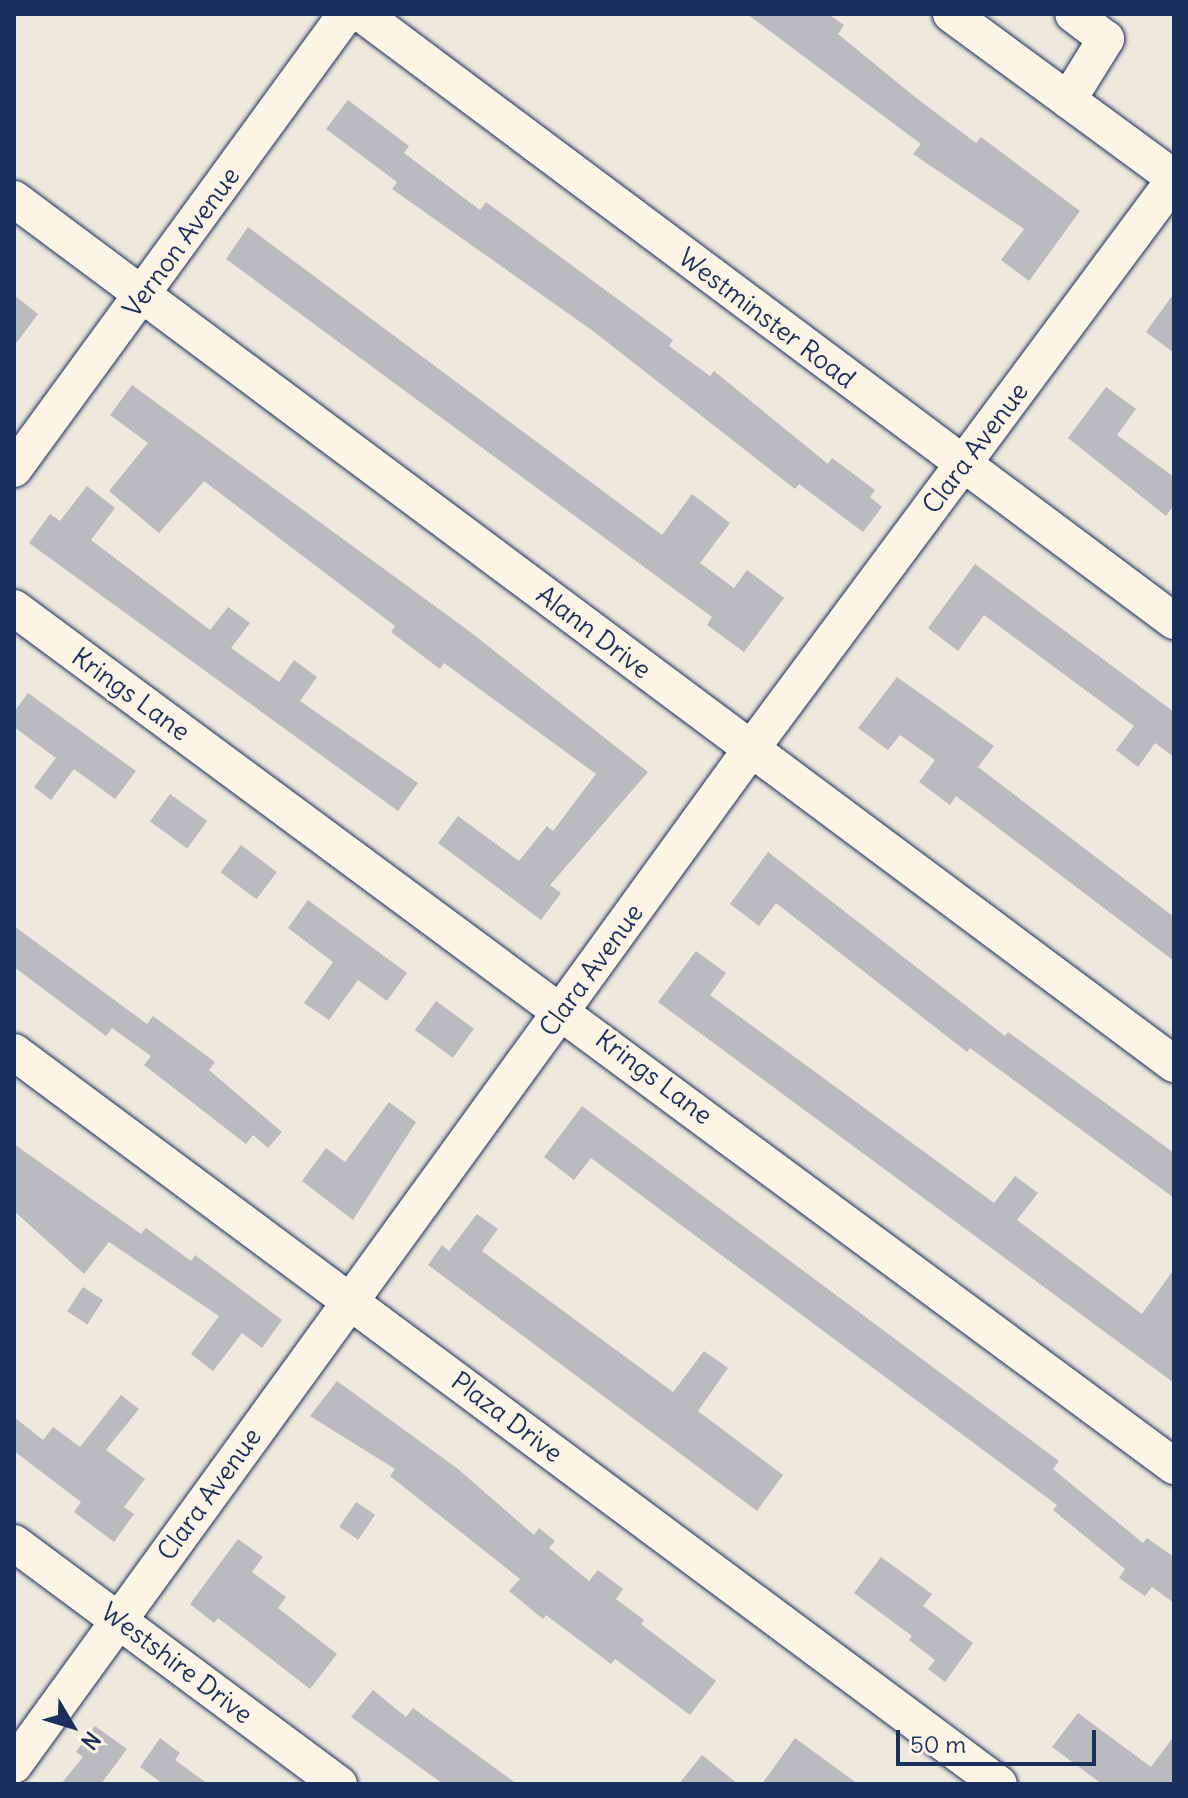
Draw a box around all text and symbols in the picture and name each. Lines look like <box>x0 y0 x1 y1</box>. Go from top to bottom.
street label: Vernon Avenue <box>116 161 246 323</box>
street label: Westminster Road <box>673 241 861 395</box>
street label: Clara Avenue <box>916 376 1034 520</box>
street label: Alann Drive <box>531 579 657 685</box>
street label: Krings Lane <box>66 641 196 747</box>
street label: Clara Avenue <box>532 898 650 1042</box>
street label: Krings Lane <box>590 1023 718 1131</box>
street label: Plaza Drive <box>445 1365 569 1469</box>
street label: Clara Avenue <box>150 1422 268 1566</box>
street label: Westshire Drive <box>95 1596 259 1730</box>
north arrow <box>32 1686 112 1766</box>
scale bar <box>900 1714 1100 1764</box>
text: N <box>75 1726 107 1755</box>
text: 50 m <box>910 1729 966 1759</box>

